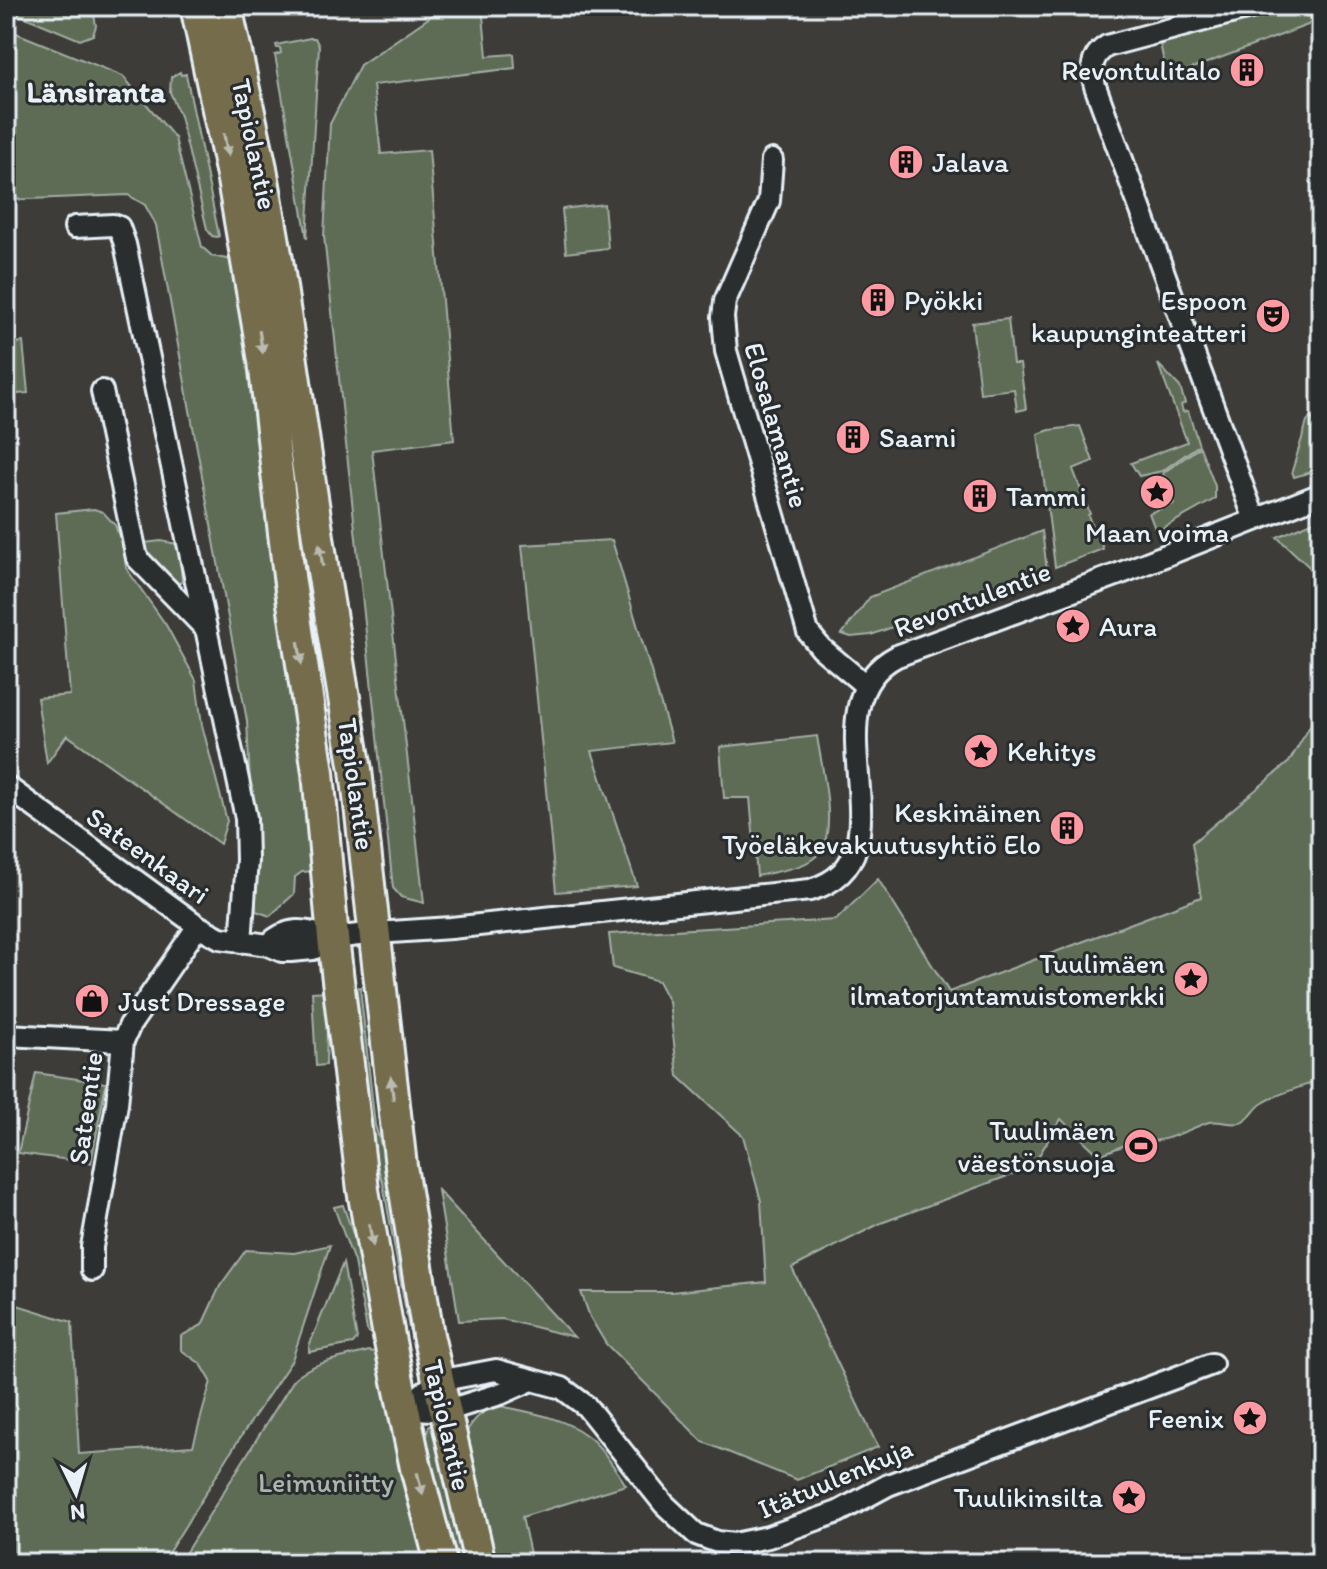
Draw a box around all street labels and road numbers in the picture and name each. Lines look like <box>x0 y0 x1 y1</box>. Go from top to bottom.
street label: Tapiolantie <box>225 75 285 213</box>
street label: Elosalamantie <box>737 338 817 512</box>
street label: Revontulentie <box>889 553 1055 645</box>
street label: Tapiolantie <box>331 716 383 852</box>
street label: Sateenkaari <box>80 799 216 911</box>
street label: Sateentie <box>60 1049 110 1167</box>
street label: Tapiolantie <box>416 1356 480 1494</box>
street label: Itätuulenkuja <box>753 1430 918 1526</box>

